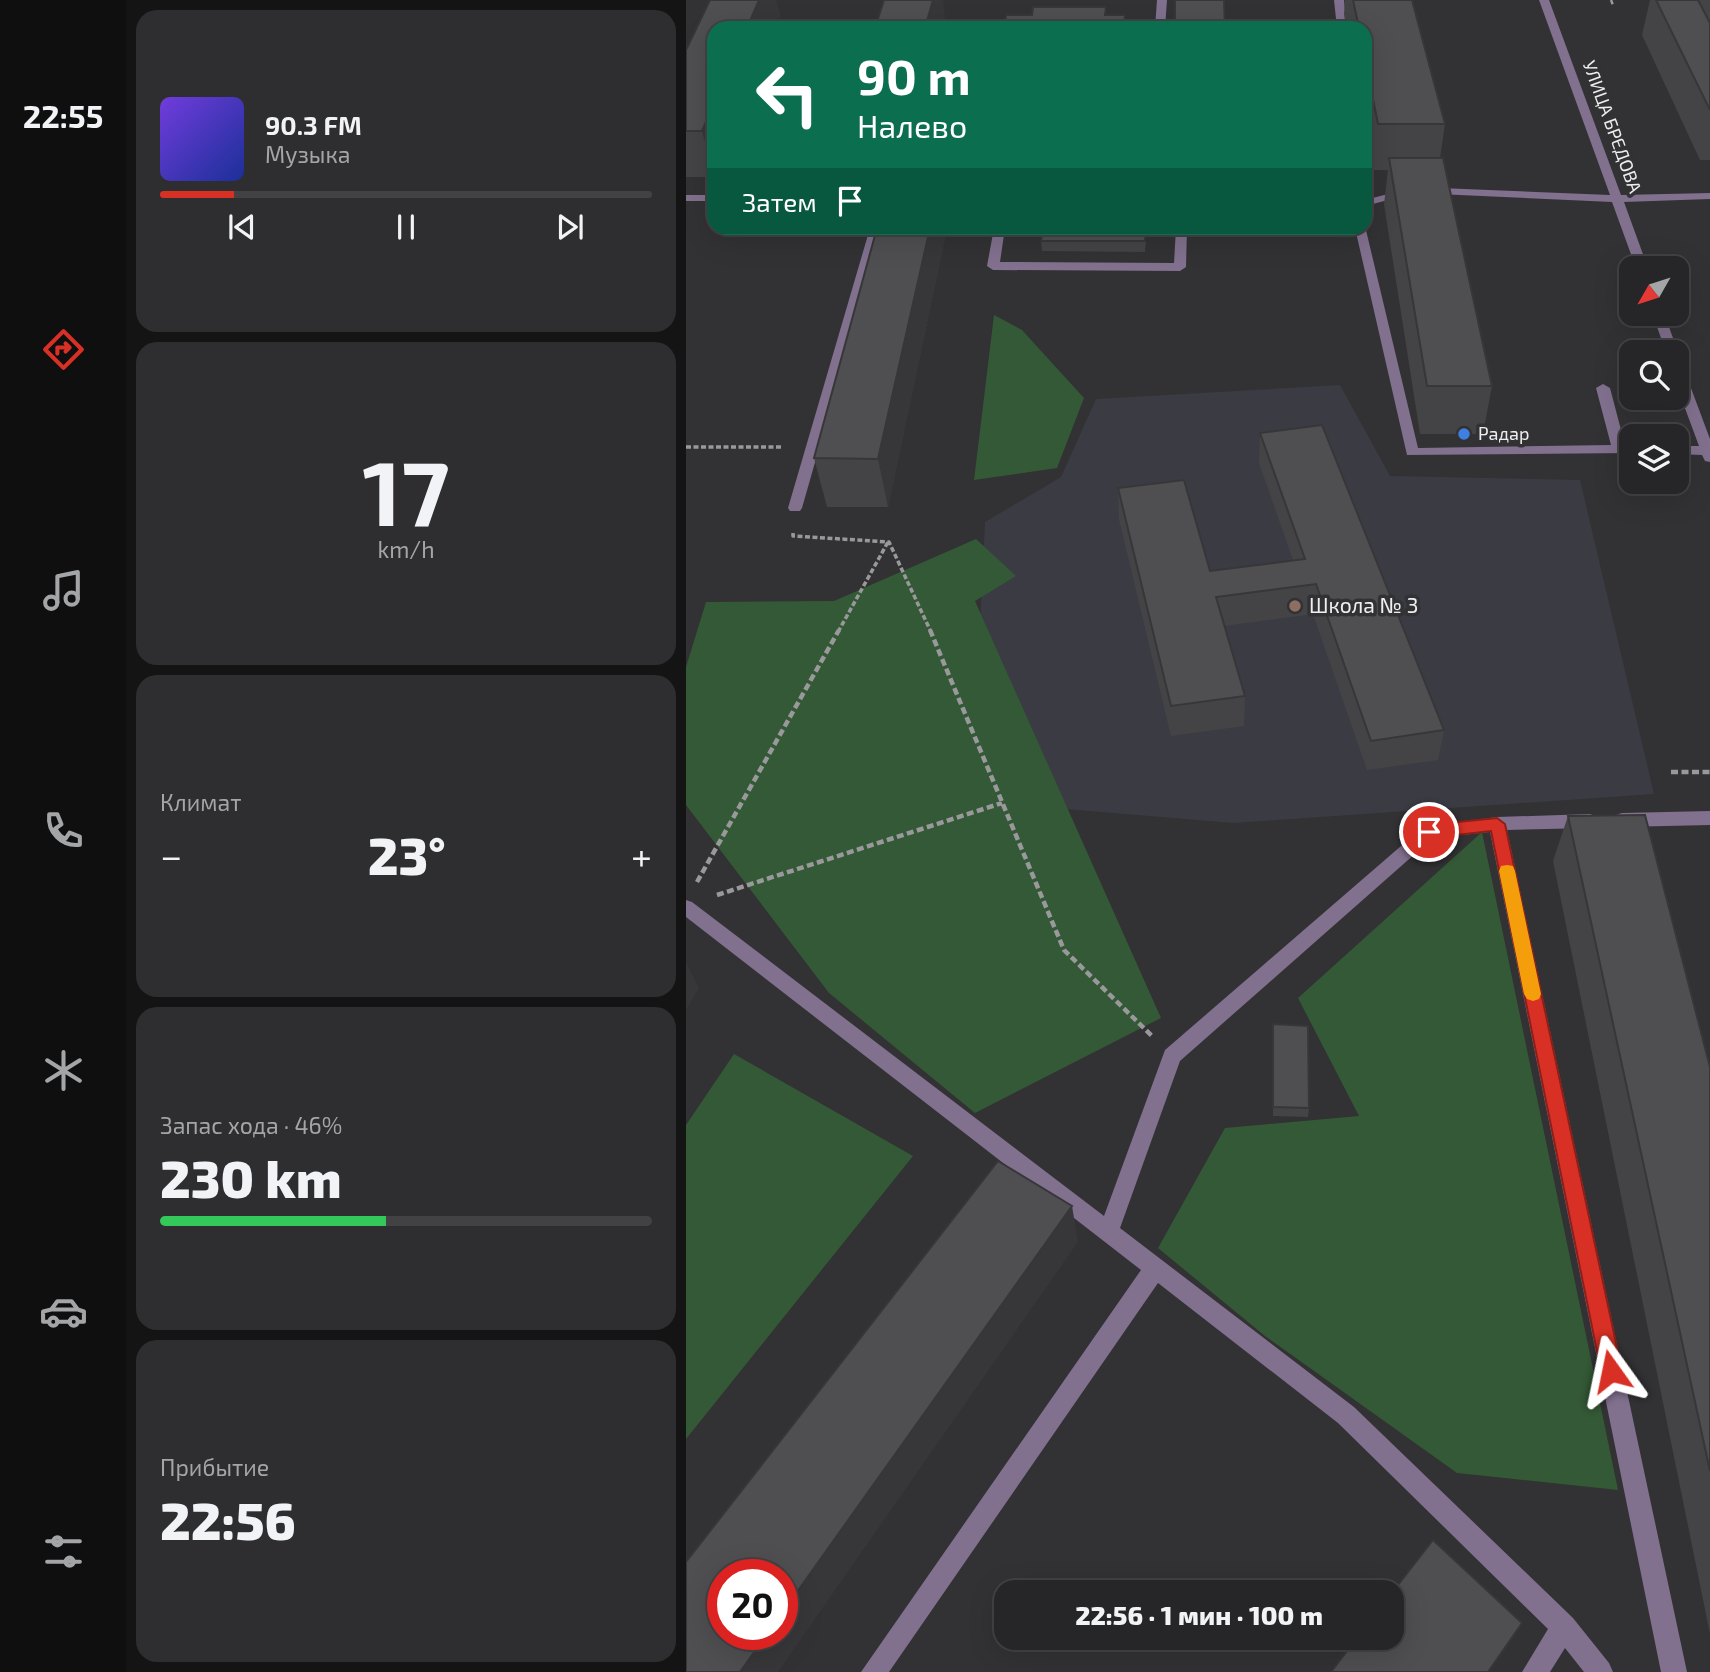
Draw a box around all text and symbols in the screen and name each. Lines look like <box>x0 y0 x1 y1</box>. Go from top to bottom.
text: 90 m <box>857 46 971 105</box>
icon: left <box>742 49 833 140</box>
street label: УЛИЦА БРЕДОВА <box>1579 57 1647 197</box>
text: 22:55 <box>23 96 103 134</box>
text: Налево <box>857 106 967 144</box>
text: 90.3 FM <box>265 109 362 140</box>
text: Музыка <box>265 140 350 168</box>
icon: arrive <box>831 182 869 220</box>
text: Затем <box>742 186 817 217</box>
icon: previous <box>223 208 261 246</box>
icon: pause <box>387 208 425 246</box>
icon: next <box>551 208 589 246</box>
north arrow <box>1619 256 1689 326</box>
map controls <box>1619 256 1689 494</box>
icon: directions <box>39 325 88 374</box>
button: search <box>1619 340 1689 410</box>
place label: Радар <box>1478 422 1530 444</box>
button: layers <box>1619 424 1689 494</box>
marker: Радар <box>1456 426 1472 442</box>
text: 17 <box>362 435 450 544</box>
text: km/h <box>377 535 435 563</box>
icon: music <box>39 566 88 615</box>
place label: Школа № 3 <box>1309 592 1418 617</box>
marker: Школа № 3 <box>1287 598 1303 614</box>
text: Климат <box>160 788 241 816</box>
pin <box>1399 802 1459 862</box>
icon: phone <box>39 806 88 855</box>
icon: arrive <box>1410 813 1448 851</box>
text: 23° <box>368 823 446 885</box>
text: − <box>160 832 182 878</box>
text: + <box>631 832 652 878</box>
icon: climate <box>39 1046 88 1095</box>
text: Запас хода · 46% <box>160 1111 342 1139</box>
text: 230 km <box>160 1146 342 1208</box>
icon: car <box>39 1287 88 1336</box>
position arrow <box>1574 1334 1648 1408</box>
text: Прибытие <box>160 1453 269 1481</box>
text: 22:56 <box>160 1488 296 1550</box>
icon: filters <box>39 1527 88 1576</box>
speed limit sign: 20 <box>707 1559 798 1650</box>
text: 22:56 · 1 мин · 100 m <box>1075 1599 1323 1630</box>

